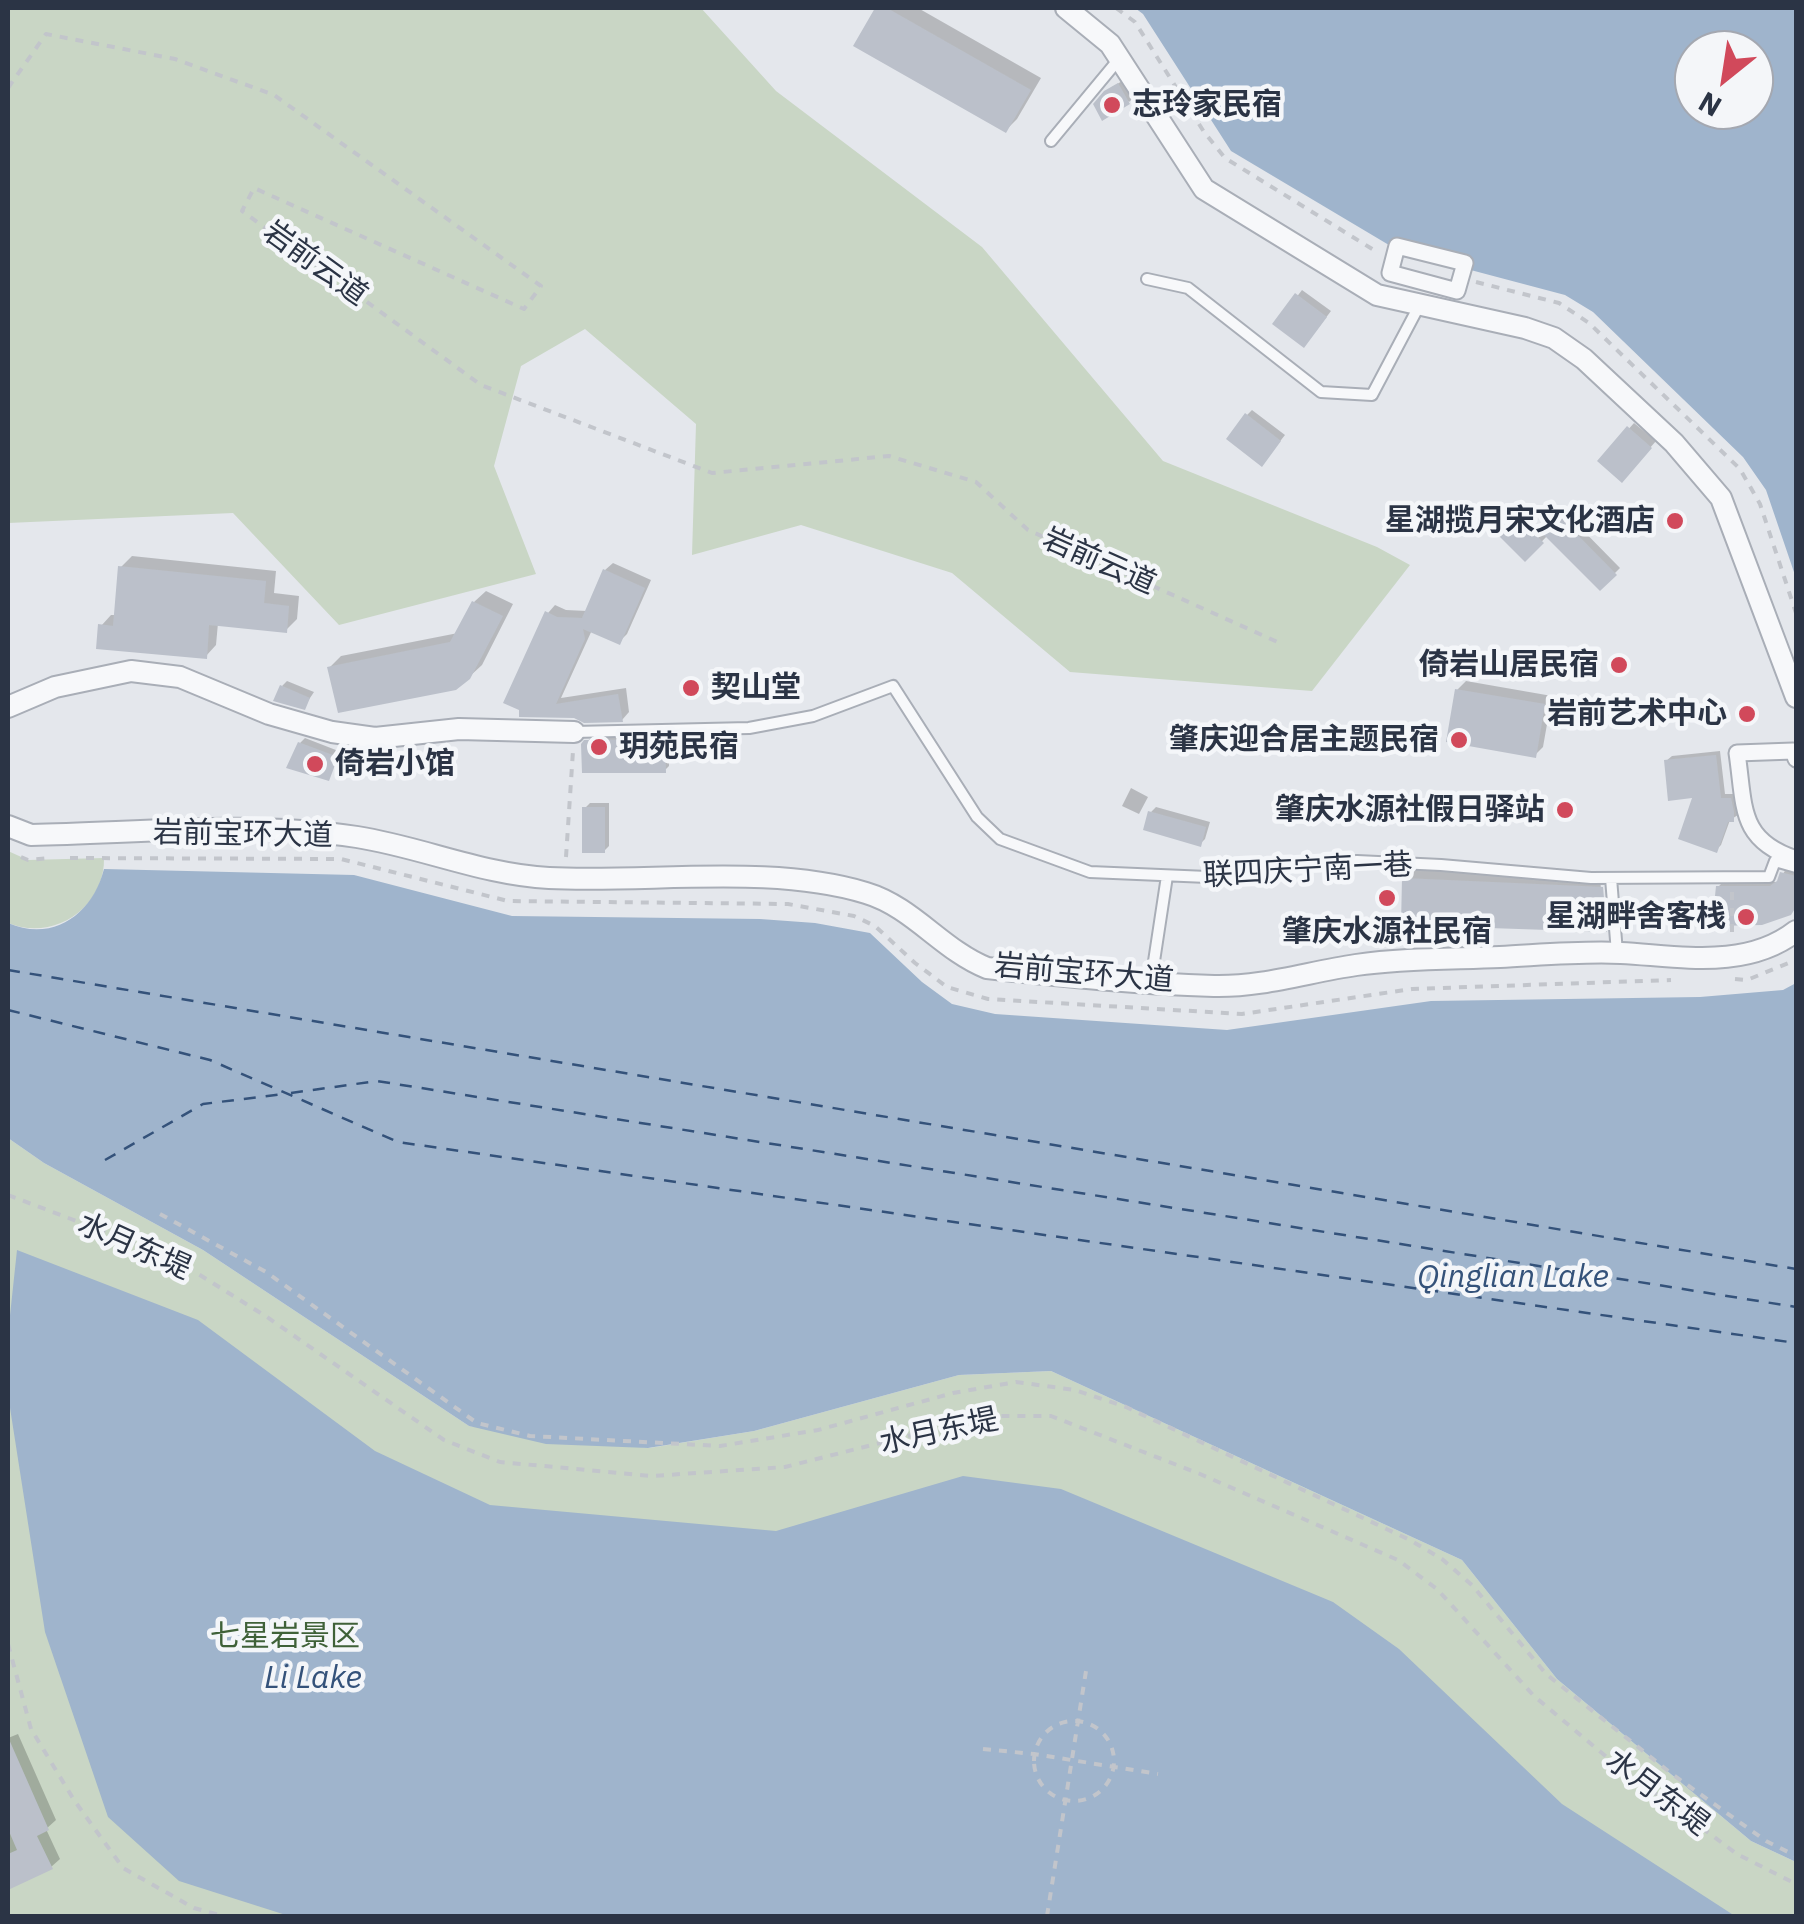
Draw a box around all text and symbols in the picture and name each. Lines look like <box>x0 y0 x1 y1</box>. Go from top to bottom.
north arrow <box>1674 30 1774 130</box>
text: N <box>1692 84 1728 126</box>
place label: 志玲家民宿 <box>1132 87 1282 123</box>
marker: 志玲家民宿 <box>1101 94 1123 116</box>
street label: 岩前云道 <box>256 214 374 314</box>
place label: 星湖揽月宋文化酒店 <box>1385 503 1655 539</box>
marker: 星湖揽月宋文化酒店 <box>1664 510 1686 532</box>
street label: 岩前云道 <box>1037 521 1161 603</box>
place label: 倚岩山居民宿 <box>1419 647 1599 683</box>
marker: 倚岩山居民宿 <box>1608 654 1630 676</box>
place label: 契山堂 <box>711 670 801 706</box>
marker: 契山堂 <box>680 677 702 699</box>
place label: 岩前艺术中心 <box>1547 696 1727 732</box>
marker: 岩前艺术中心 <box>1736 703 1758 725</box>
place label: 肇庆迎合居主题民宿 <box>1169 722 1439 758</box>
place label: 玥苑民宿 <box>619 729 739 765</box>
marker: 肇庆迎合居主题民宿 <box>1448 729 1470 751</box>
marker: 玥苑民宿 <box>588 736 610 758</box>
place label: 倚岩小馆 <box>335 746 455 782</box>
marker: 倚岩小馆 <box>304 753 326 775</box>
place label: 肇庆水源社假日驿站 <box>1275 792 1545 828</box>
marker: 肇庆水源社假日驿站 <box>1554 799 1576 821</box>
street label: 岩前宝环大道 <box>153 815 333 855</box>
street label: 联四庆宁南一巷 <box>1202 848 1414 894</box>
marker: 肇庆水源社民宿 <box>1376 887 1398 909</box>
place label: 星湖畔舍客栈 <box>1546 899 1726 935</box>
marker: 星湖畔舍客栈 <box>1735 906 1757 928</box>
place label: 肇庆水源社民宿 <box>1282 914 1492 950</box>
street label: 岩前宝环大道 <box>993 948 1175 1000</box>
street label: 水月东堤 <box>72 1206 196 1288</box>
water label: Qinglian Lake <box>1417 1259 1609 1297</box>
street label: 水月东堤 <box>877 1402 1001 1462</box>
park label: 七星岩景区 <box>210 1619 360 1655</box>
water label: Li Lake <box>264 1660 362 1698</box>
street label: 水月东堤 <box>1598 1743 1716 1843</box>

